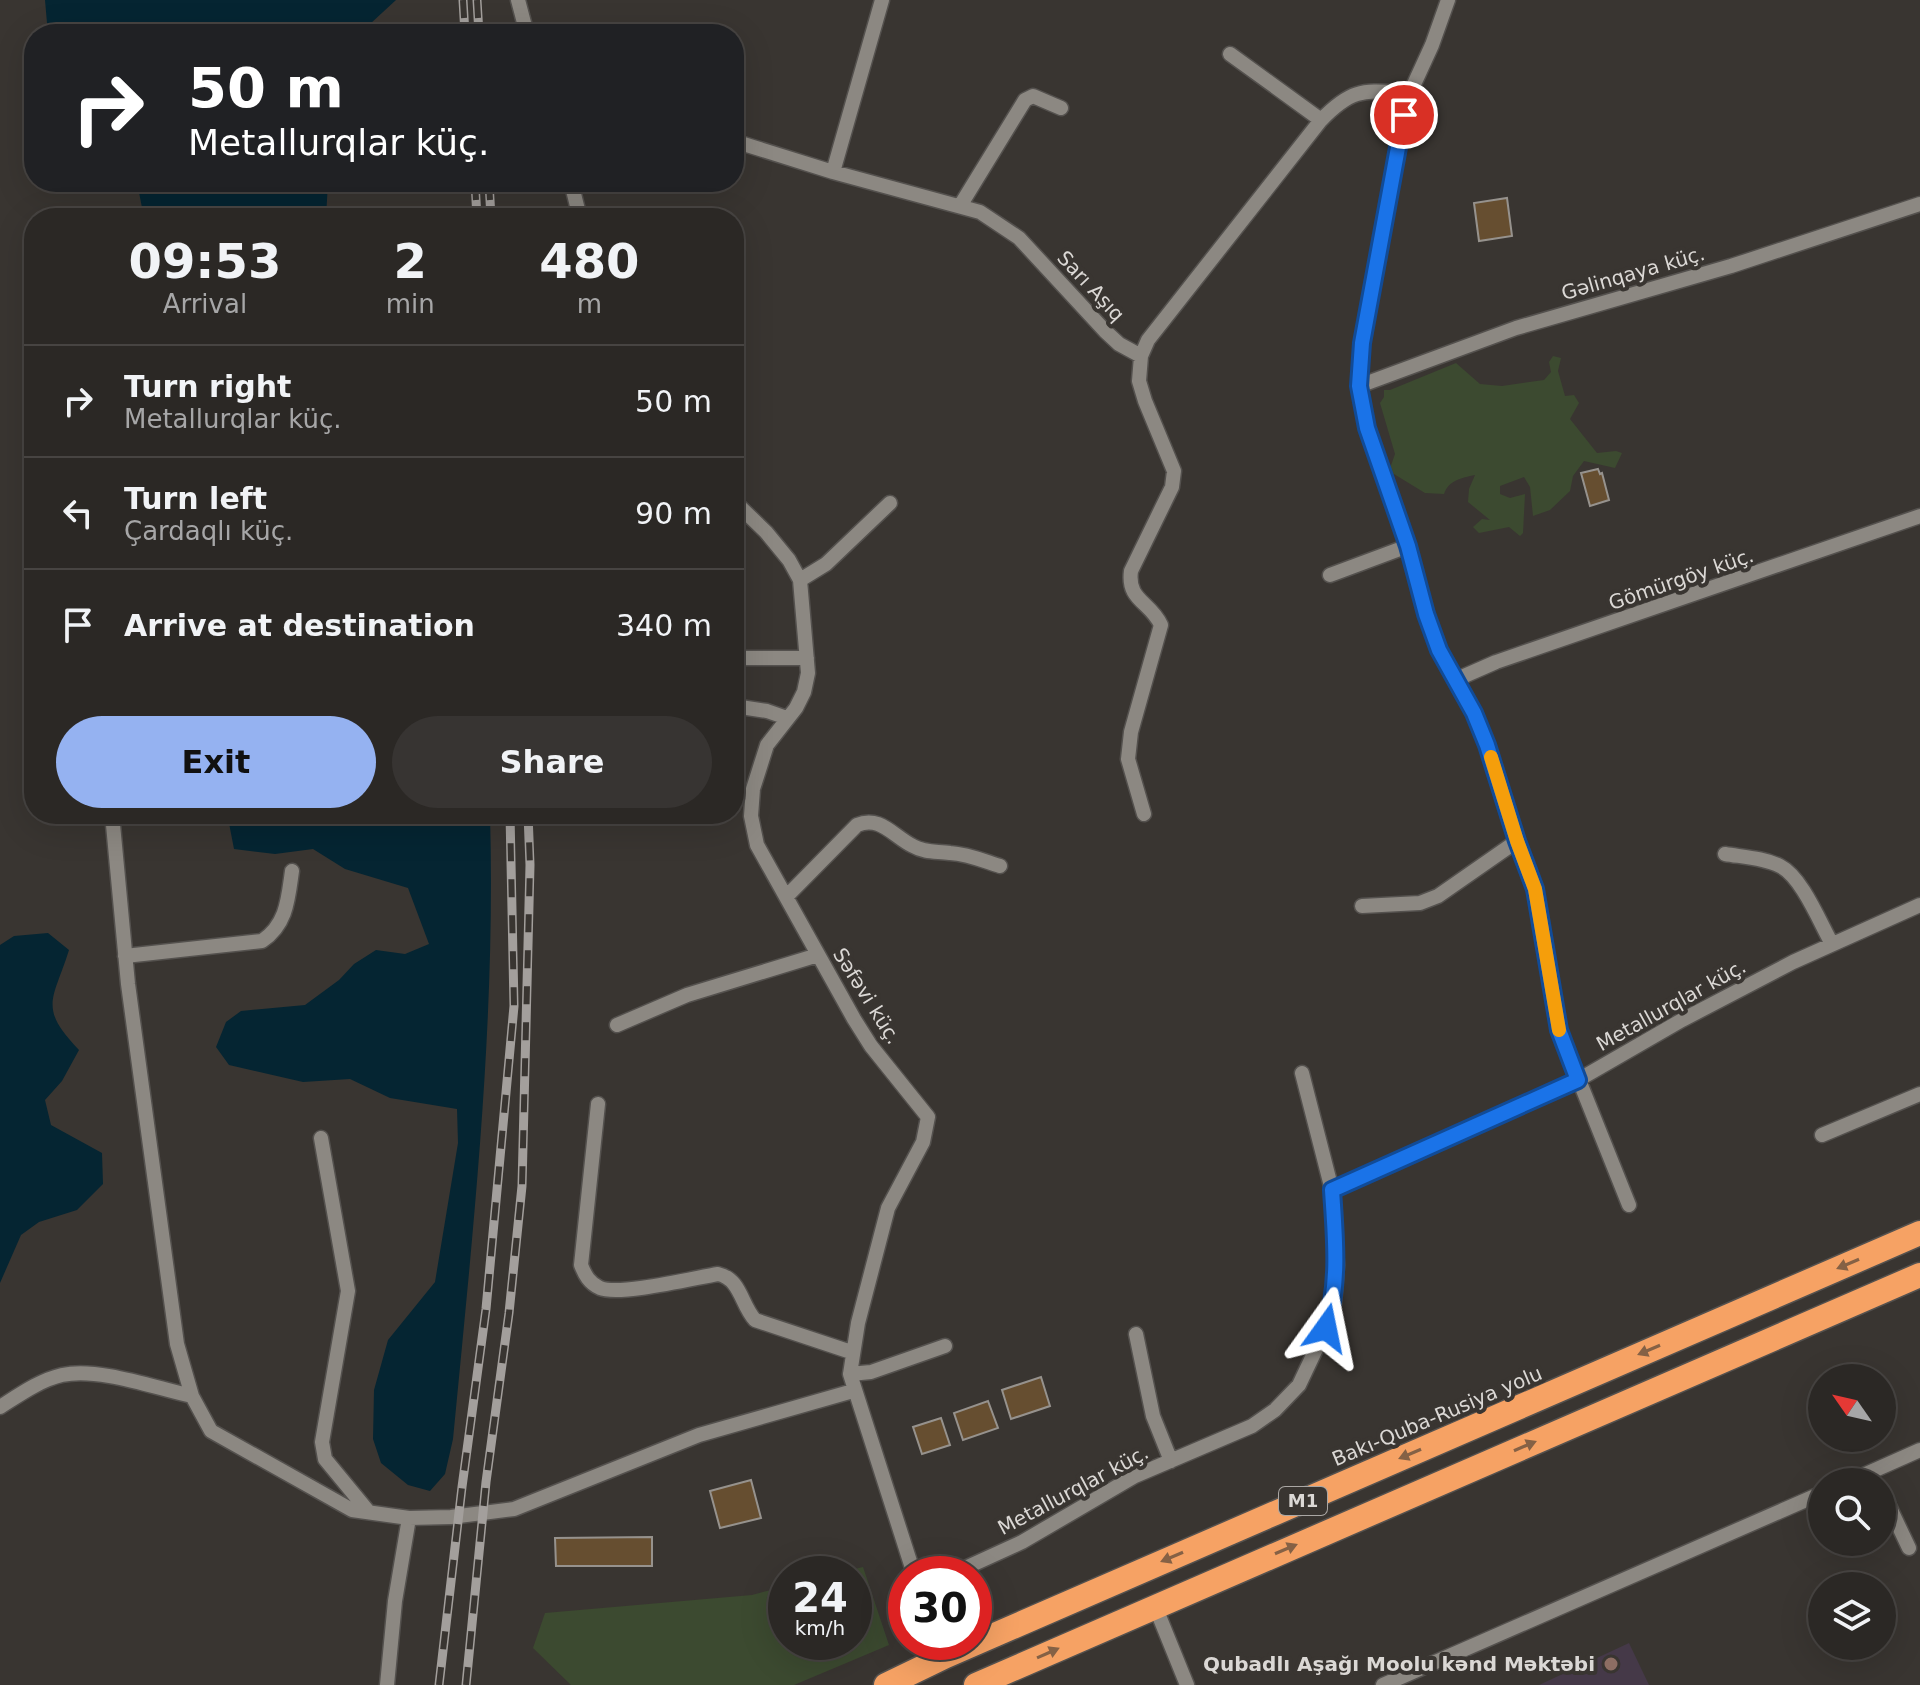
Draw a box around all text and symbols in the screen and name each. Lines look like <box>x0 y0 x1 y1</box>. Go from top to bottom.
text: 50 m <box>188 55 344 120</box>
icon: right <box>56 56 160 160</box>
pin <box>1370 81 1438 149</box>
icon: arrive <box>1382 93 1426 137</box>
text: Metallurqlar küç. <box>188 122 489 163</box>
text: 09:53 <box>128 233 281 289</box>
text: 2 <box>394 233 427 289</box>
text: 480 <box>539 233 639 289</box>
street label: Gəlinqaya küç. <box>1559 241 1707 305</box>
street label: Sarı Aşıq <box>1052 246 1130 326</box>
text: Arrival <box>163 289 247 319</box>
text: min <box>386 289 435 319</box>
text: m <box>577 289 602 319</box>
text: Turn right <box>124 369 291 404</box>
icon: right <box>56 379 100 423</box>
text: 50 m <box>635 384 712 419</box>
text: Metallurqlar küç. <box>124 404 342 434</box>
text: Turn left <box>124 481 267 516</box>
icon: left <box>56 491 100 535</box>
text: 90 m <box>635 496 712 531</box>
text: Çardaqlı küç. <box>124 516 293 546</box>
street label: Gömürgöy küç. <box>1605 543 1757 615</box>
icon: arrive <box>56 603 100 647</box>
text: Arrive at destination <box>124 608 475 643</box>
text: 340 m <box>616 608 712 643</box>
button: Exit <box>56 716 376 808</box>
button: Share <box>392 716 712 808</box>
street label: Səfəvi küç. <box>828 943 906 1049</box>
street label: Metallurqlar küç. <box>1592 954 1750 1056</box>
one-way arrow <box>1837 1257 1860 1270</box>
position arrow <box>1284 1286 1368 1370</box>
one-way arrow <box>1637 1344 1661 1357</box>
street label: Bakı-Quba-Rusiya yolu <box>1328 1361 1546 1471</box>
north arrow <box>1808 1364 1896 1452</box>
map controls <box>1808 1364 1896 1660</box>
street label: Metallurqlar küç. <box>993 1440 1153 1540</box>
one-way arrow <box>1513 1440 1537 1453</box>
one-way arrow <box>1399 1447 1422 1460</box>
button: search <box>1808 1468 1896 1556</box>
road number: M1 <box>1279 1487 1327 1515</box>
one-way arrow <box>1274 1543 1298 1556</box>
one-way arrow <box>1160 1551 1184 1564</box>
speed limit sign: 30 <box>888 1556 992 1660</box>
button: layers <box>1808 1572 1896 1660</box>
text: 24 <box>792 1575 848 1621</box>
text: km/h <box>795 1616 845 1640</box>
one-way arrow <box>1036 1647 1060 1660</box>
place label: Qubadlı Aşağı Moolu kənd Məktəbi <box>1203 1652 1595 1676</box>
marker: Qubadlı Aşağı Moolu kənd Məktəbi <box>1602 1655 1620 1673</box>

